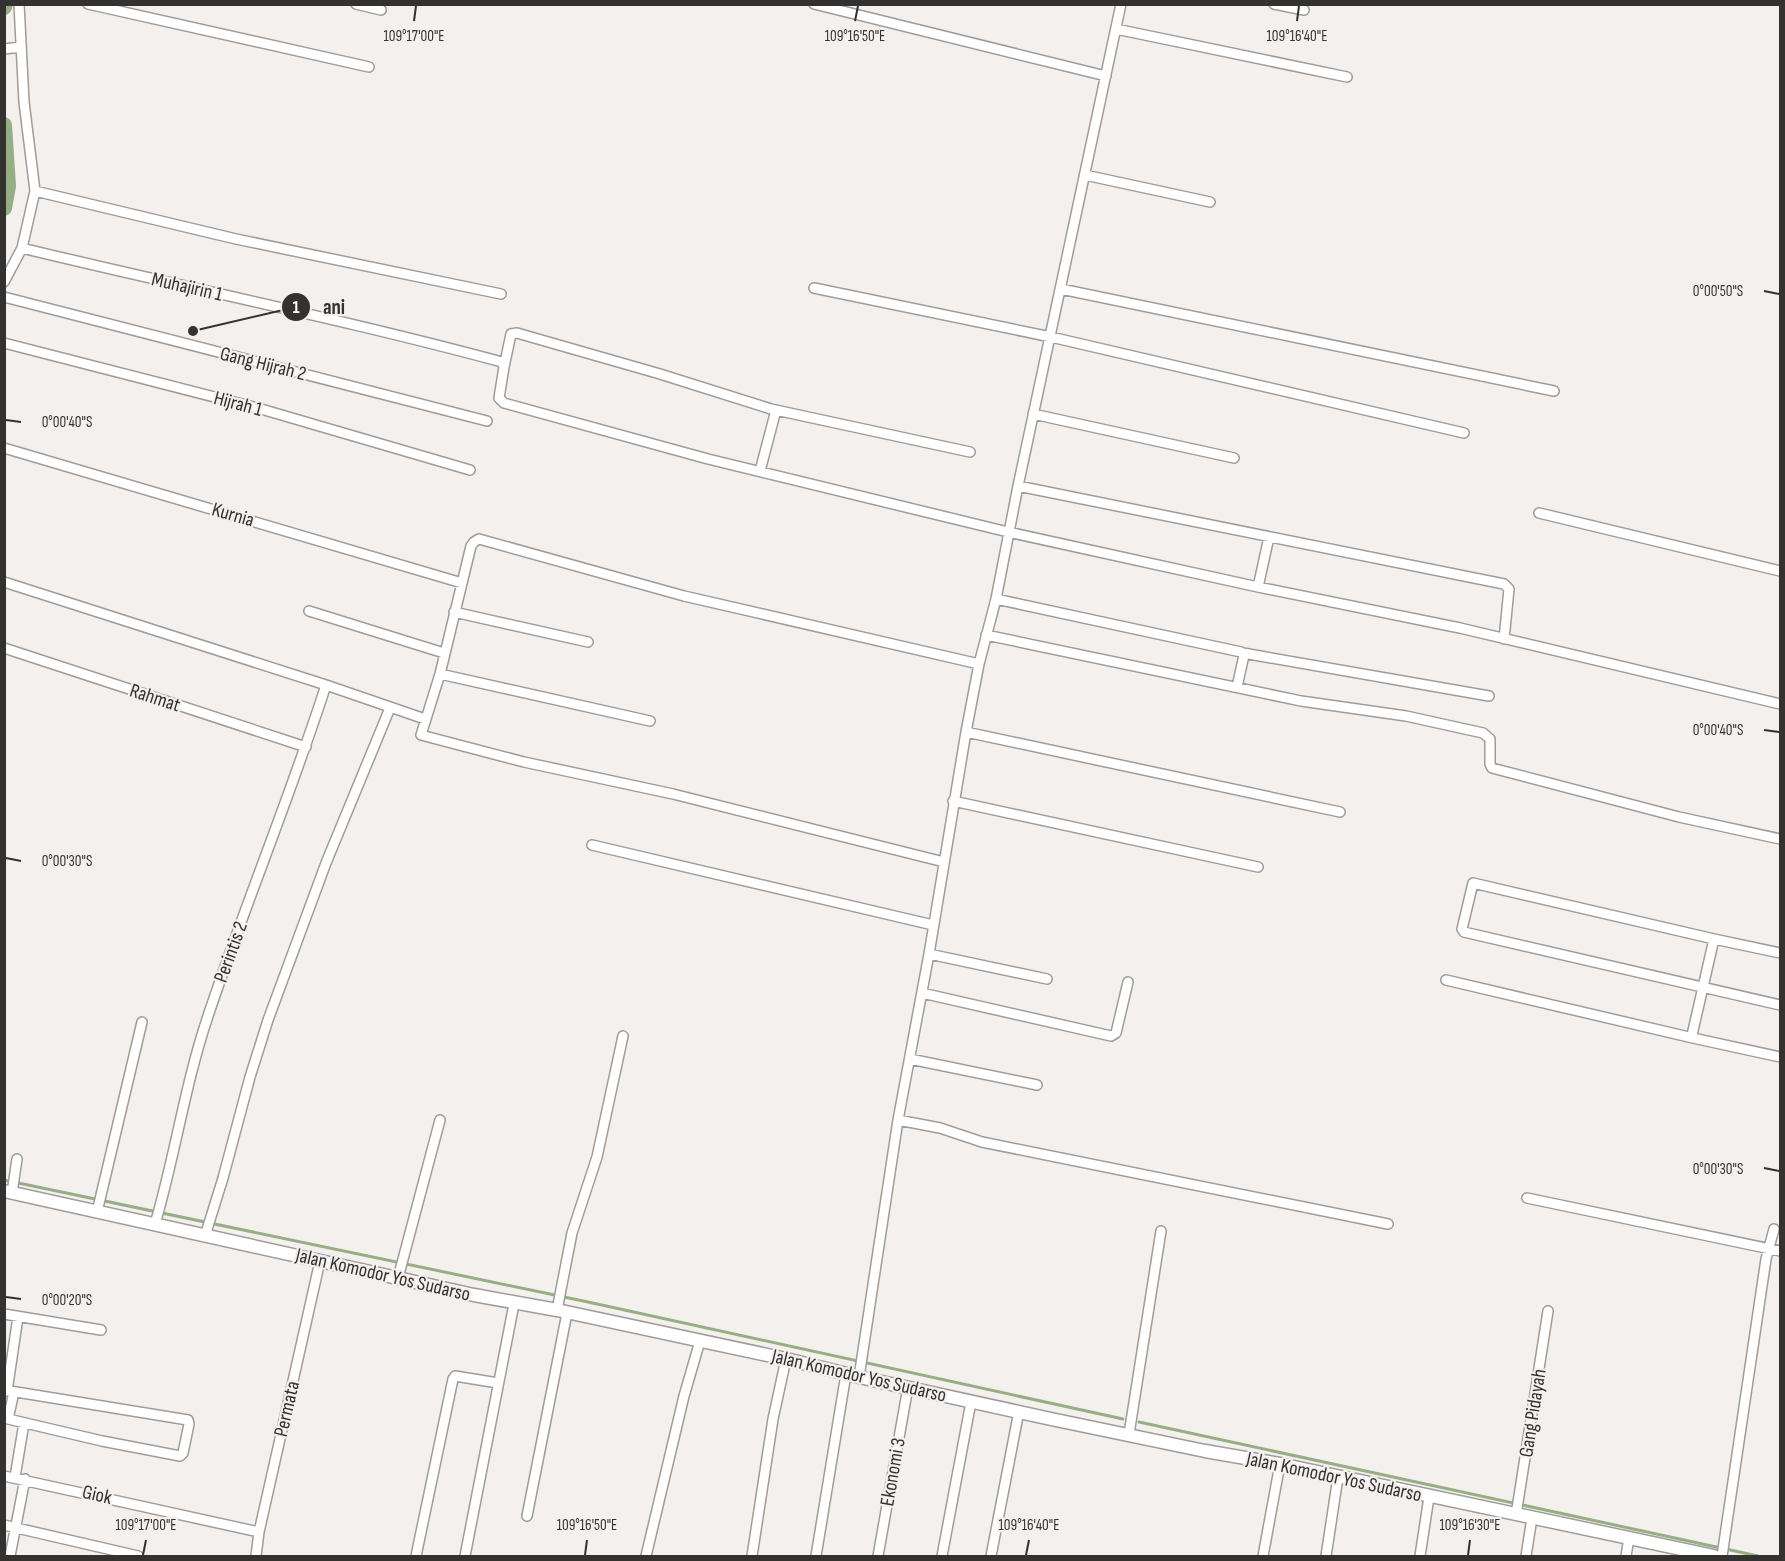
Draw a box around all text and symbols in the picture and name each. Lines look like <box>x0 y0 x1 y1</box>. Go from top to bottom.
text: 109°17'00"E <box>384 27 445 46</box>
text: 109°16'50"E <box>825 27 885 46</box>
text: 109°16'40"E <box>1267 27 1327 46</box>
street label: Muhajirin 1 <box>149 267 225 307</box>
text: 0°00'50"S <box>1693 282 1743 301</box>
callout: ani <box>281 287 357 326</box>
text: ani <box>323 295 345 320</box>
text: 1 <box>292 297 300 318</box>
street label: Gang Hijrah 2 <box>217 342 309 386</box>
street label: Hijrah 1 <box>211 386 265 422</box>
text: 0°00'40"S <box>42 413 92 432</box>
street label: Kurnia <box>209 498 257 532</box>
street label: Rahmat <box>127 679 183 717</box>
text: 0°00'40"S <box>1693 721 1743 740</box>
text: 0°00'30"S <box>42 852 92 871</box>
street label: Perintis 2 <box>209 918 253 986</box>
text: 0°00'30"S <box>1693 1160 1743 1179</box>
street label: Jalan Komodor Yos Sudarso <box>292 1243 473 1307</box>
text: 0°00'20"S <box>42 1291 92 1310</box>
street label: Jalan Komodor Yos Sudarso <box>768 1344 949 1408</box>
street label: Gang Pidayah <box>1514 1367 1552 1459</box>
street label: Permata <box>269 1379 305 1439</box>
street label: Ekonomi 3 <box>875 1436 911 1508</box>
street label: Jalan Komodor Yos Sudarso <box>1243 1446 1424 1507</box>
street label: Giok <box>80 1480 115 1510</box>
text: 109°17'00"E <box>116 1516 177 1535</box>
text: 109°16'50"E <box>557 1516 617 1535</box>
text: 109°16'40"E <box>999 1516 1059 1535</box>
text: 109°16'30"E <box>1440 1516 1500 1535</box>

